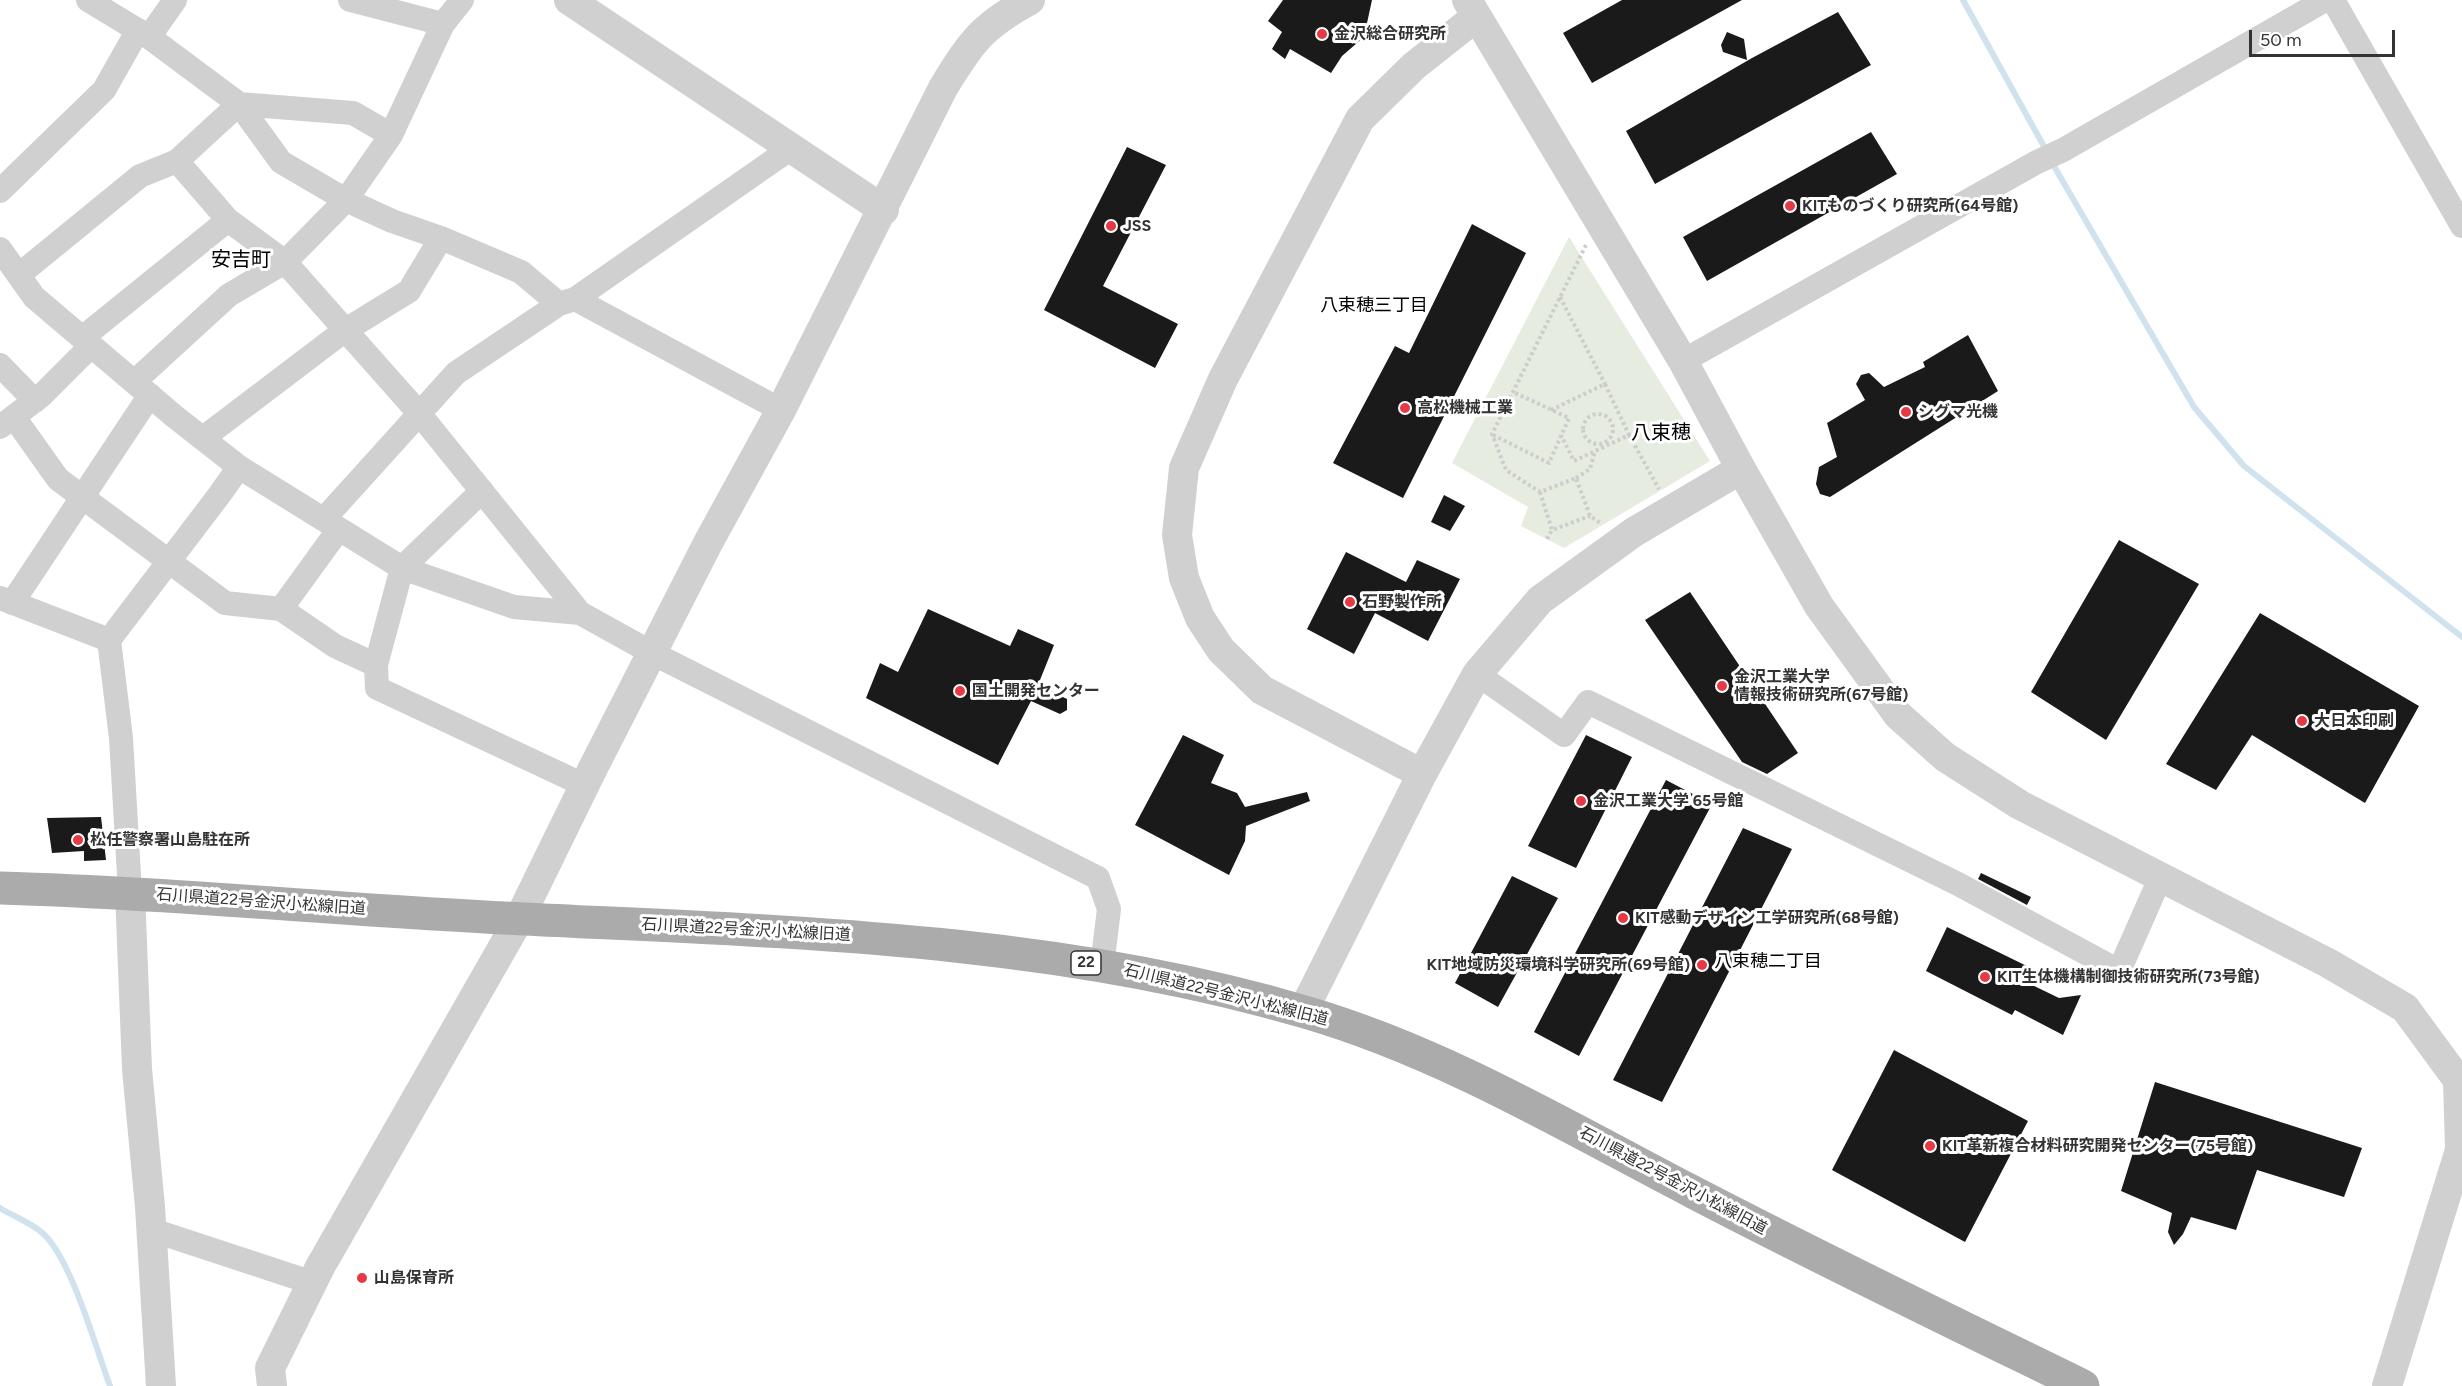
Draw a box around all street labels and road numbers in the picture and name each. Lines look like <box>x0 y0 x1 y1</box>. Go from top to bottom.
street label: 石川県道22号金沢小松線旧道 <box>156 885 366 919</box>
street label: 石川県道22号金沢小松線旧道 <box>641 915 851 945</box>
road number: 22 <box>1071 951 1101 975</box>
street label: 石川県道22号金沢小松線旧道 <box>1122 960 1330 1030</box>
street label: 石川県道22号金沢小松線旧道 <box>1576 1123 1770 1239</box>

